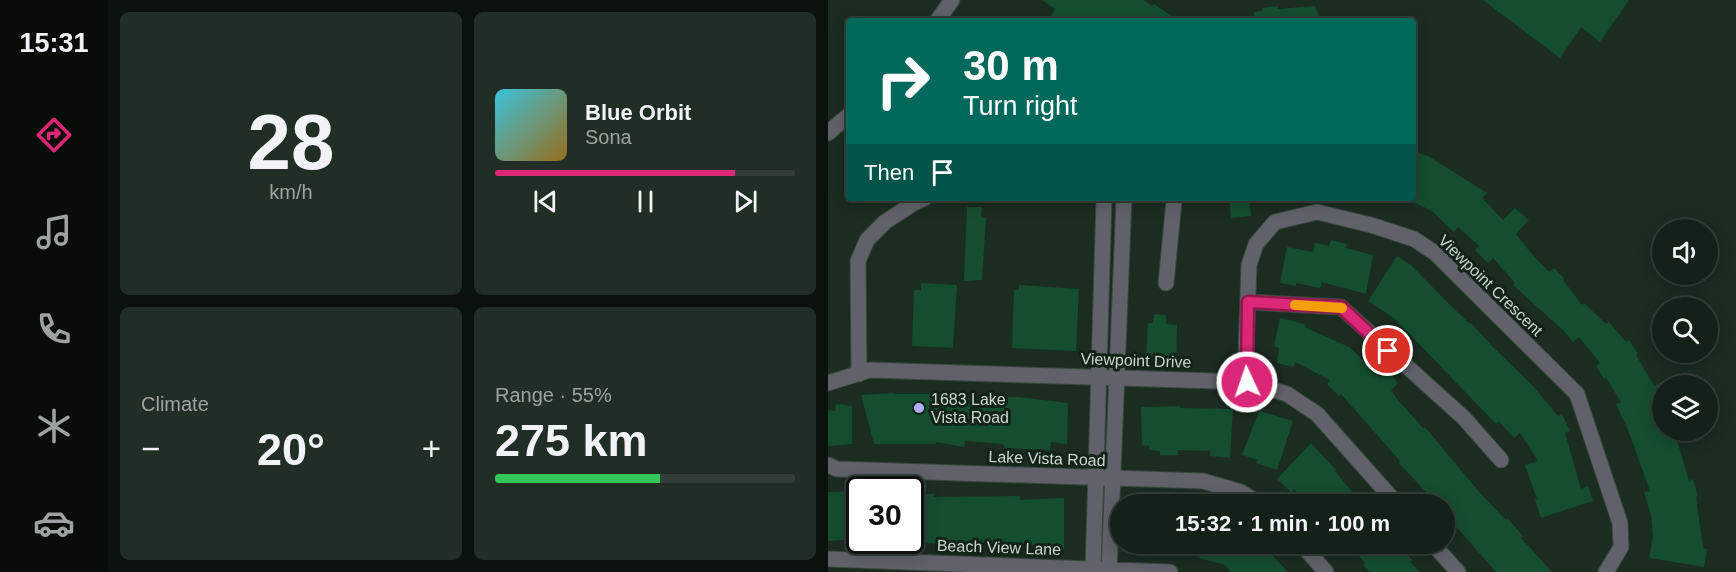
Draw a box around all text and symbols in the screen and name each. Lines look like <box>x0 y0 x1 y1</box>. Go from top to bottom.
text: 15:31 <box>19 28 89 58</box>
icon: right <box>864 42 942 120</box>
text: 30 m <box>963 42 1059 89</box>
text: Turn right <box>963 91 1078 121</box>
text: 28 <box>248 98 334 186</box>
text: Blue Orbit <box>585 100 691 125</box>
icon: directions <box>33 114 75 156</box>
text: Sona <box>585 126 632 148</box>
icon: arrive <box>926 156 959 189</box>
text: Then <box>864 160 914 185</box>
text: km/h <box>269 181 313 203</box>
icon: previous <box>529 185 562 218</box>
icon: pause <box>629 185 662 218</box>
icon: next <box>729 185 762 218</box>
icon: music <box>33 211 75 253</box>
map controls <box>1652 219 1718 441</box>
button: sound <box>1652 219 1718 285</box>
street label: Viewpoint Crescent <box>1435 231 1546 340</box>
button: search <box>1652 297 1718 363</box>
icon: phone <box>33 308 75 350</box>
pin <box>1362 325 1413 376</box>
icon: arrive <box>1371 334 1404 367</box>
street label: Viewpoint Drive <box>1080 350 1192 371</box>
position arrow <box>1215 350 1279 414</box>
button: layers <box>1652 375 1718 441</box>
text: Range · 55% <box>495 384 612 406</box>
place label: 1683 Lake Vista Road <box>931 391 1009 426</box>
text: Climate <box>141 393 209 415</box>
marker: 1683 Lake Vista Road <box>912 401 926 415</box>
icon: climate <box>33 405 75 447</box>
text: 275 km <box>495 415 648 466</box>
text: 20° <box>257 424 325 475</box>
text: − <box>141 430 160 467</box>
text: + <box>422 430 441 467</box>
street label: Lake Vista Road <box>988 448 1106 469</box>
speed limit sign: 30 <box>846 476 924 554</box>
icon: car <box>33 502 75 544</box>
text: 15:32 · 1 min · 100 m <box>1175 511 1390 536</box>
street label: Beach View Lane <box>937 537 1061 558</box>

